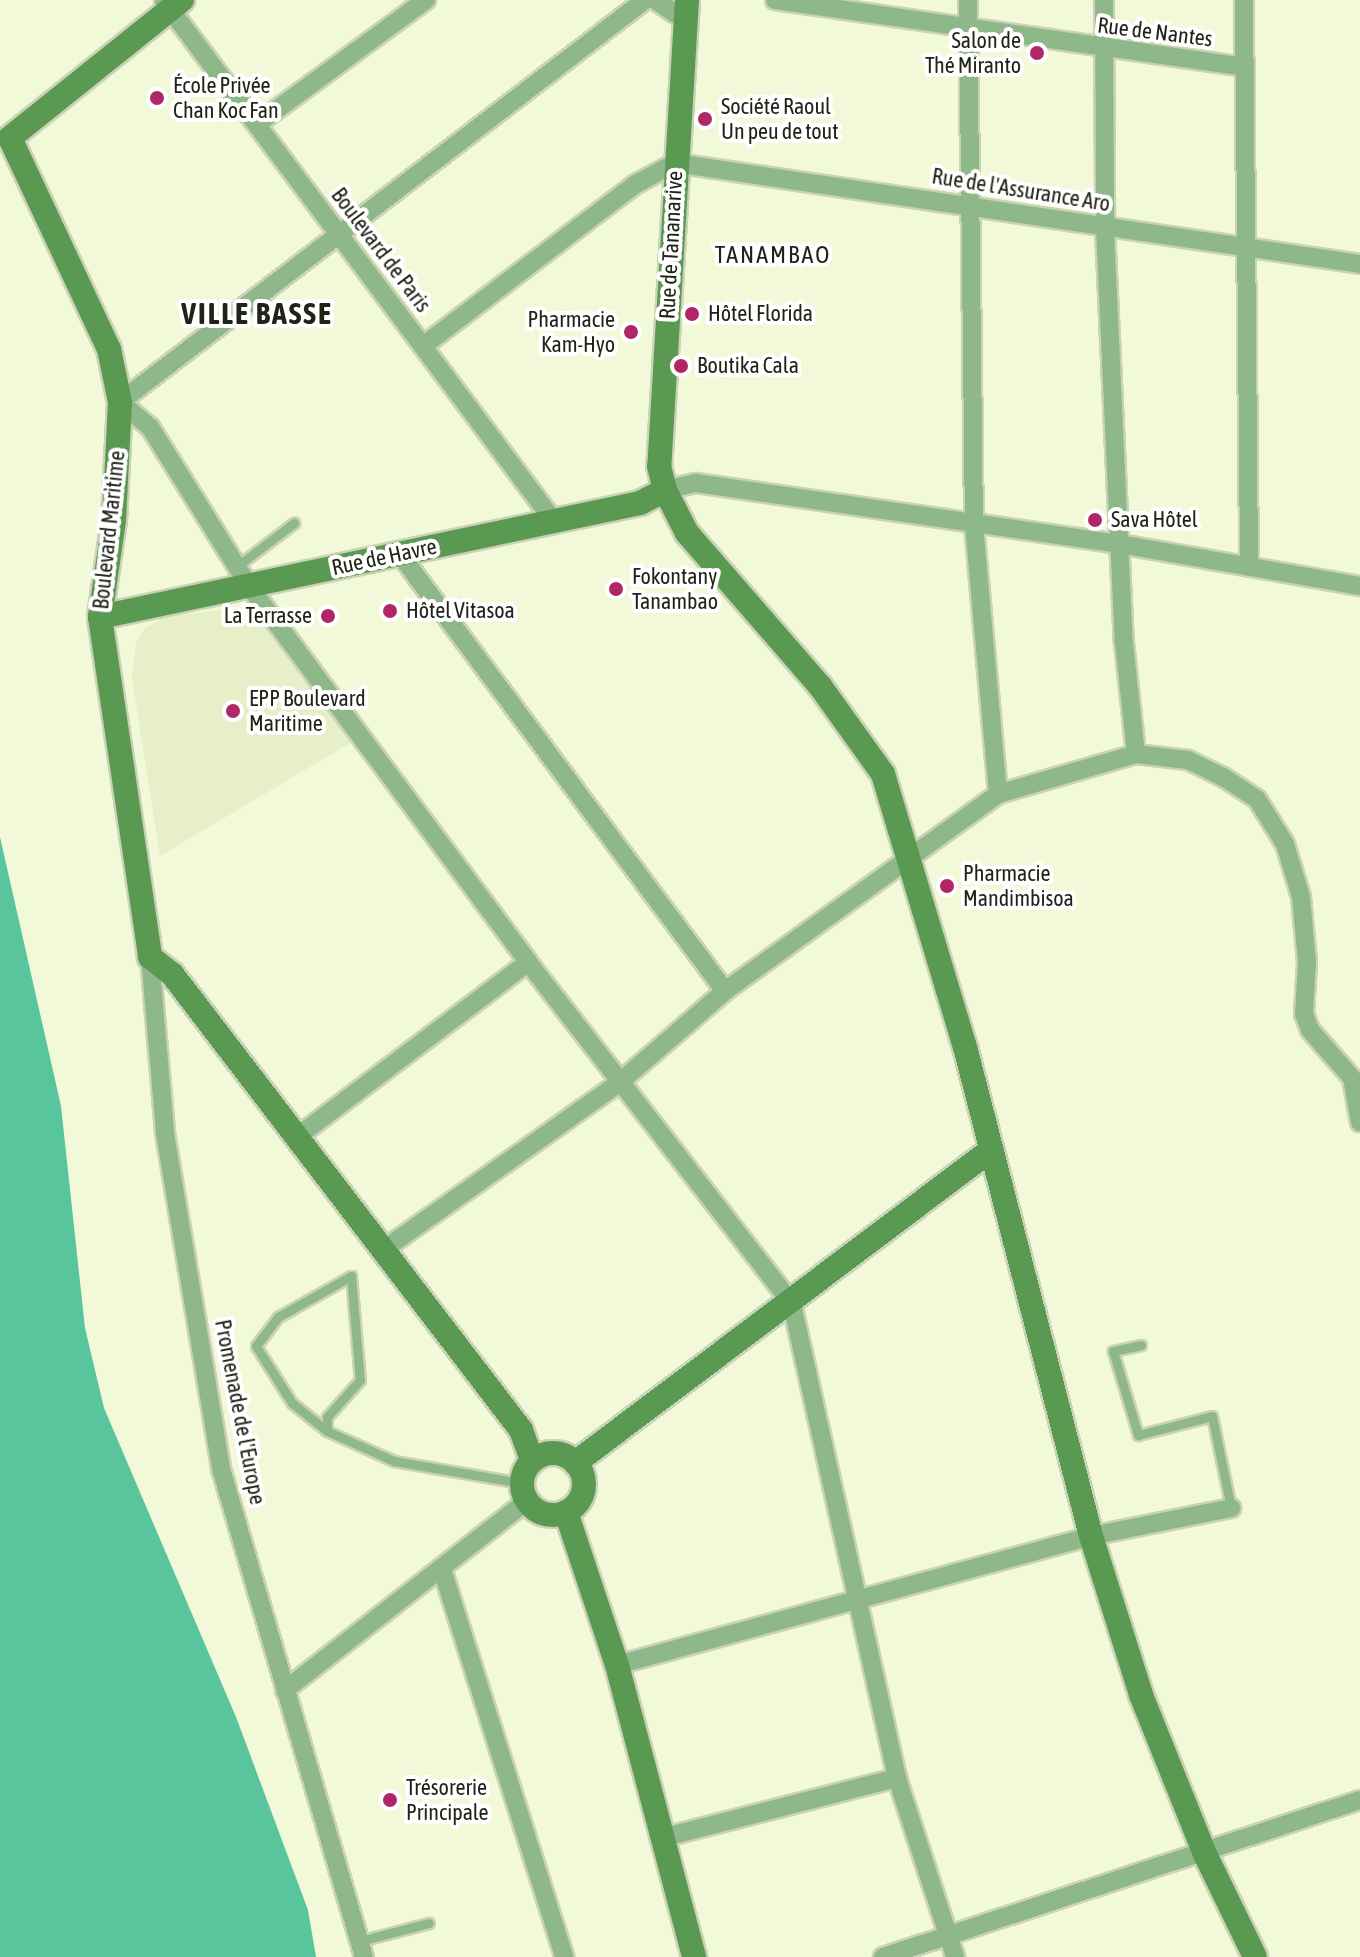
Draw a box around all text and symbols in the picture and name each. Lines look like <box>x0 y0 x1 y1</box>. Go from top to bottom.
street label: Rue de Nantes <box>1096 12 1214 52</box>
place label: Salon de Thé Miranto <box>925 27 1021 78</box>
marker: Salon de Thé Miranto <box>1028 44 1046 62</box>
place label: École Privée Chan Koc Fan <box>173 72 279 124</box>
marker: École Privée Chan Koc Fan <box>148 89 166 107</box>
place label: Société Raoul Un peu de tout <box>721 93 839 144</box>
marker: Société Raoul Un peu de tout <box>696 110 714 128</box>
street label: Rue de l'Assurance Aro <box>930 163 1112 217</box>
street label: Rue de Tananarive <box>654 170 688 320</box>
street label: Boulevard de Paris <box>326 183 436 317</box>
district label: TANAMBAO <box>715 241 831 269</box>
district label: VILLE BASSE <box>181 295 333 331</box>
place label: Hôtel Florida <box>708 301 813 327</box>
marker: Hôtel Florida <box>683 305 701 323</box>
place label: Pharmacie Kam-Hyo <box>528 306 615 358</box>
marker: Pharmacie Kam-Hyo <box>622 323 640 341</box>
place label: Boutika Cala <box>697 353 799 379</box>
marker: Boutika Cala <box>672 357 690 375</box>
street label: Boulevard Maritime <box>88 449 130 611</box>
place label: Sava Hôtel <box>1111 507 1198 533</box>
marker: Sava Hôtel <box>1086 511 1104 529</box>
street label: Rue de Havre <box>329 533 439 581</box>
place label: Fokontany Tanambao <box>632 563 718 614</box>
marker: Fokontany Tanambao <box>607 580 625 598</box>
place label: Hôtel Vitasoa <box>406 598 515 624</box>
marker: Hôtel Vitasoa <box>381 602 399 620</box>
place label: La Terrasse <box>224 603 312 629</box>
marker: La Terrasse <box>319 607 337 625</box>
place label: EPP Boulevard Maritime <box>249 685 366 736</box>
marker: EPP Boulevard Maritime <box>224 702 242 720</box>
place label: Pharmacie Mandimbisoa <box>963 860 1074 912</box>
marker: Pharmacie Mandimbisoa <box>938 877 956 895</box>
street label: Promenade de l'Europe <box>209 1317 271 1507</box>
place label: Trésorerie Principale <box>406 1774 488 1826</box>
marker: Trésorerie Principale <box>381 1791 399 1809</box>

